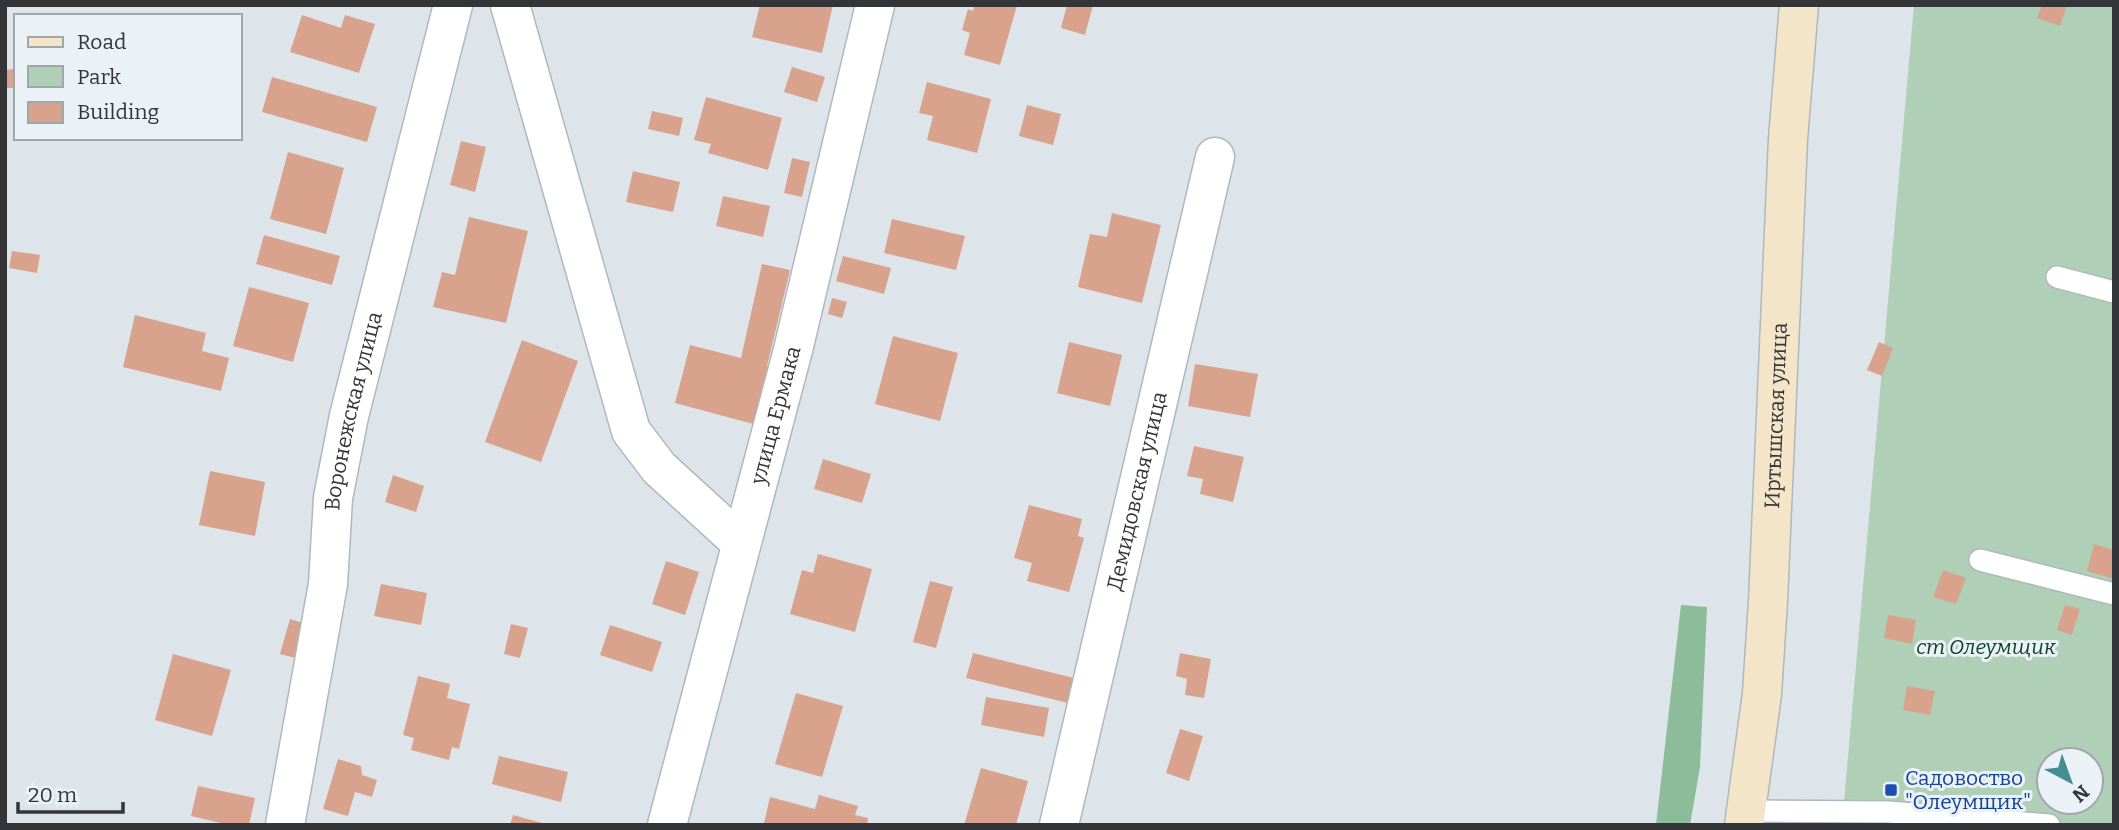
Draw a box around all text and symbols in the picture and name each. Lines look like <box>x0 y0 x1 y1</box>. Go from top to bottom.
legend <box>14 14 242 140</box>
text: Road <box>77 29 126 55</box>
text: Park <box>77 64 121 90</box>
text: Building <box>77 99 160 125</box>
street label: Воронежская улица <box>319 308 388 511</box>
street label: Иртышская улица <box>1759 321 1793 509</box>
street label: улица Ермака <box>745 343 807 488</box>
street label: Демидовская улица <box>1101 389 1173 593</box>
park label: ст Олеумщик <box>1916 634 2056 660</box>
north arrow <box>2035 746 2105 816</box>
place label: Садовоство "Олеумщик" <box>1905 765 2031 815</box>
scale bar <box>18 770 122 814</box>
text: N <box>2067 780 2094 807</box>
text: 20 m <box>28 782 77 808</box>
marker: Садовоство "Олеумщик" <box>1883 782 1899 798</box>

